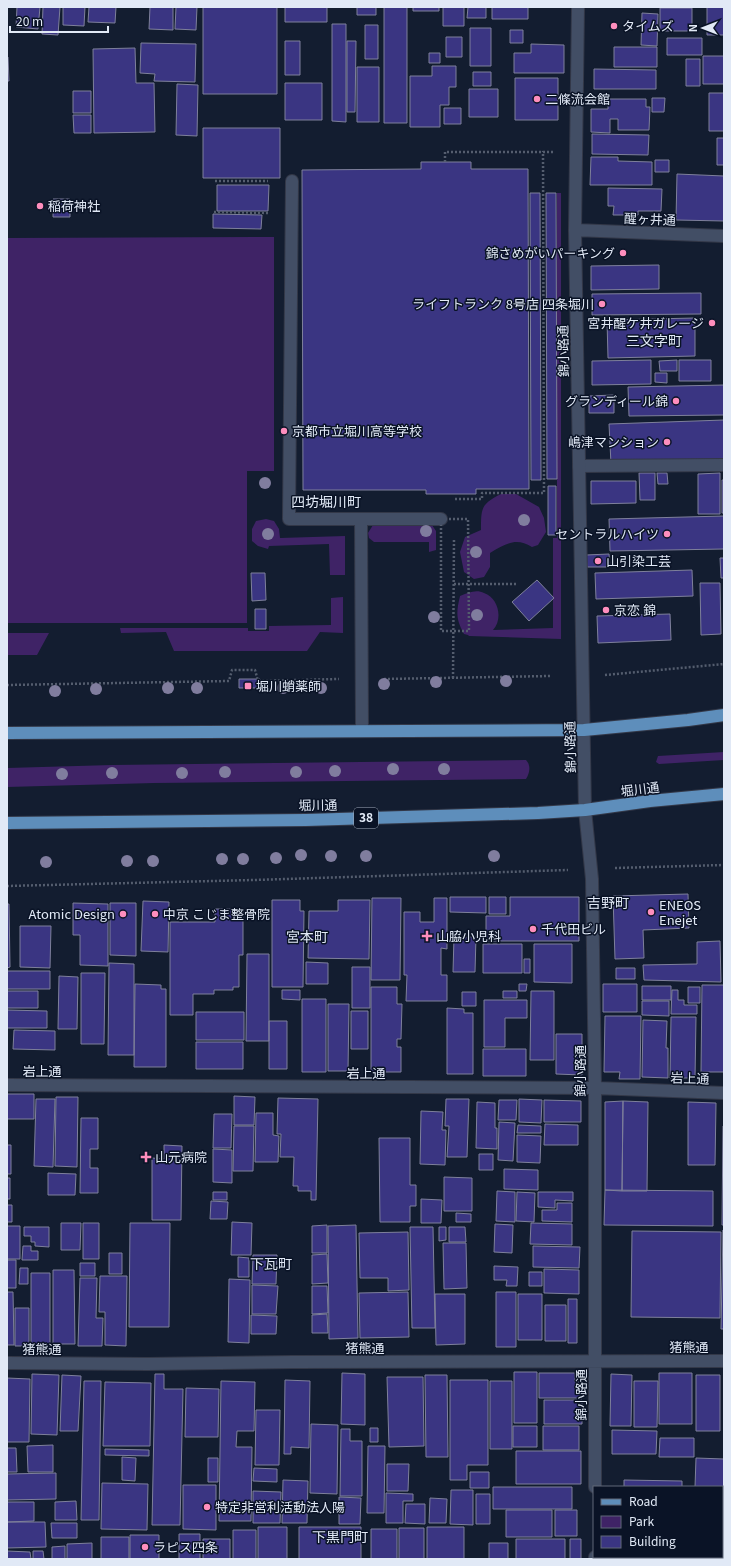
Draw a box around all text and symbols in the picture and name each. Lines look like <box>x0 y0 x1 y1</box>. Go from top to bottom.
scale bar <box>10 8 108 34</box>
north arrow <box>683 8 723 48</box>
text: 20 m <box>16 12 43 29</box>
place label: タイムズ <box>622 16 674 35</box>
marker: タイムズ <box>609 21 619 31</box>
text: N <box>684 24 700 32</box>
place label: 二條流会館 <box>545 89 610 108</box>
marker: 二條流会館 <box>532 94 542 104</box>
place label: 稲荷神社 <box>48 196 100 215</box>
marker: 稲荷神社 <box>35 201 45 211</box>
street label: 醒ヶ井通 <box>624 208 676 229</box>
place label: 錦さめがいパーキング <box>485 243 615 262</box>
marker: 錦さめがいパーキング <box>618 248 628 258</box>
place label: ライフトランク 8号店 四条堀川 <box>412 294 594 313</box>
marker: ライフトランク 8号店 四条堀川 <box>597 299 607 309</box>
place label: 宮井醒ケ井ガレージ <box>587 313 704 332</box>
marker: 宮井醒ケ井ガレージ <box>707 318 717 328</box>
street label: 錦小路通 <box>553 325 572 377</box>
district label: 三文字町 <box>626 330 682 350</box>
place label: グランディール錦 <box>565 391 668 410</box>
marker: グランディール錦 <box>671 396 681 406</box>
place label: 京都市立堀川高等学校 <box>292 421 422 440</box>
marker: 京都市立堀川高等学校 <box>279 426 289 436</box>
place label: 嶋津マンション <box>568 432 659 451</box>
marker: 嶋津マンション <box>662 437 672 447</box>
district label: 四坊堀川町 <box>291 491 361 511</box>
place label: セントラルハイツ <box>555 524 659 543</box>
marker: セントラルハイツ <box>662 529 672 539</box>
place label: 山引染工芸 <box>606 551 671 570</box>
marker: 山引染工芸 <box>593 556 603 566</box>
place label: 京恋 錦 <box>614 600 656 619</box>
marker: 京恋 錦 <box>601 605 611 615</box>
place label: 堀川蛸薬師 <box>256 676 321 695</box>
marker: 堀川蛸薬師 <box>243 681 253 691</box>
street label: 錦小路通 <box>560 721 579 773</box>
street label: 堀川通 <box>619 777 660 800</box>
street label: 堀川通 <box>298 795 338 814</box>
road number: 38 <box>354 808 378 828</box>
district label: 吉野町 <box>587 892 629 912</box>
place label: ENEOS Enejet <box>659 895 701 929</box>
place label: Atomic Design <box>29 904 115 923</box>
place label: 中京 こじま整骨院 <box>163 904 270 923</box>
marker: ENEOS Enejet <box>646 907 656 917</box>
marker: Atomic Design <box>118 909 128 919</box>
marker: 中京 こじま整骨院 <box>150 909 160 919</box>
place label: 千代田ビル <box>541 919 606 938</box>
marker: 千代田ビル <box>528 924 538 934</box>
district label: 宮本町 <box>286 926 328 946</box>
place label: 山脇小児科 <box>436 926 501 945</box>
marker: 山脇小児科 <box>421 930 433 942</box>
street label: 錦小路通 <box>570 1045 589 1097</box>
street label: 岩上通 <box>22 1061 62 1080</box>
street label: 岩上通 <box>346 1063 386 1082</box>
street label: 岩上通 <box>670 1067 710 1088</box>
place label: 山元病院 <box>155 1147 207 1166</box>
marker: 山元病院 <box>140 1151 152 1163</box>
district label: 下瓦町 <box>250 1253 292 1273</box>
street label: 猪熊通 <box>669 1337 709 1356</box>
street label: 猪熊通 <box>345 1338 385 1357</box>
street label: 猪熊通 <box>22 1339 62 1358</box>
street label: 錦小路通 <box>571 1369 590 1421</box>
legend <box>593 1486 723 1558</box>
text: Road <box>629 1492 658 1509</box>
place label: 特定非営利活動法人陽 <box>215 1497 345 1516</box>
marker: 特定非営利活動法人陽 <box>202 1502 212 1512</box>
text: Park <box>629 1512 654 1529</box>
district label: 下黒門町 <box>312 1526 368 1546</box>
text: Building <box>629 1532 676 1549</box>
place label: ラピス四条 <box>153 1537 218 1556</box>
marker: ラピス四条 <box>140 1542 150 1552</box>

